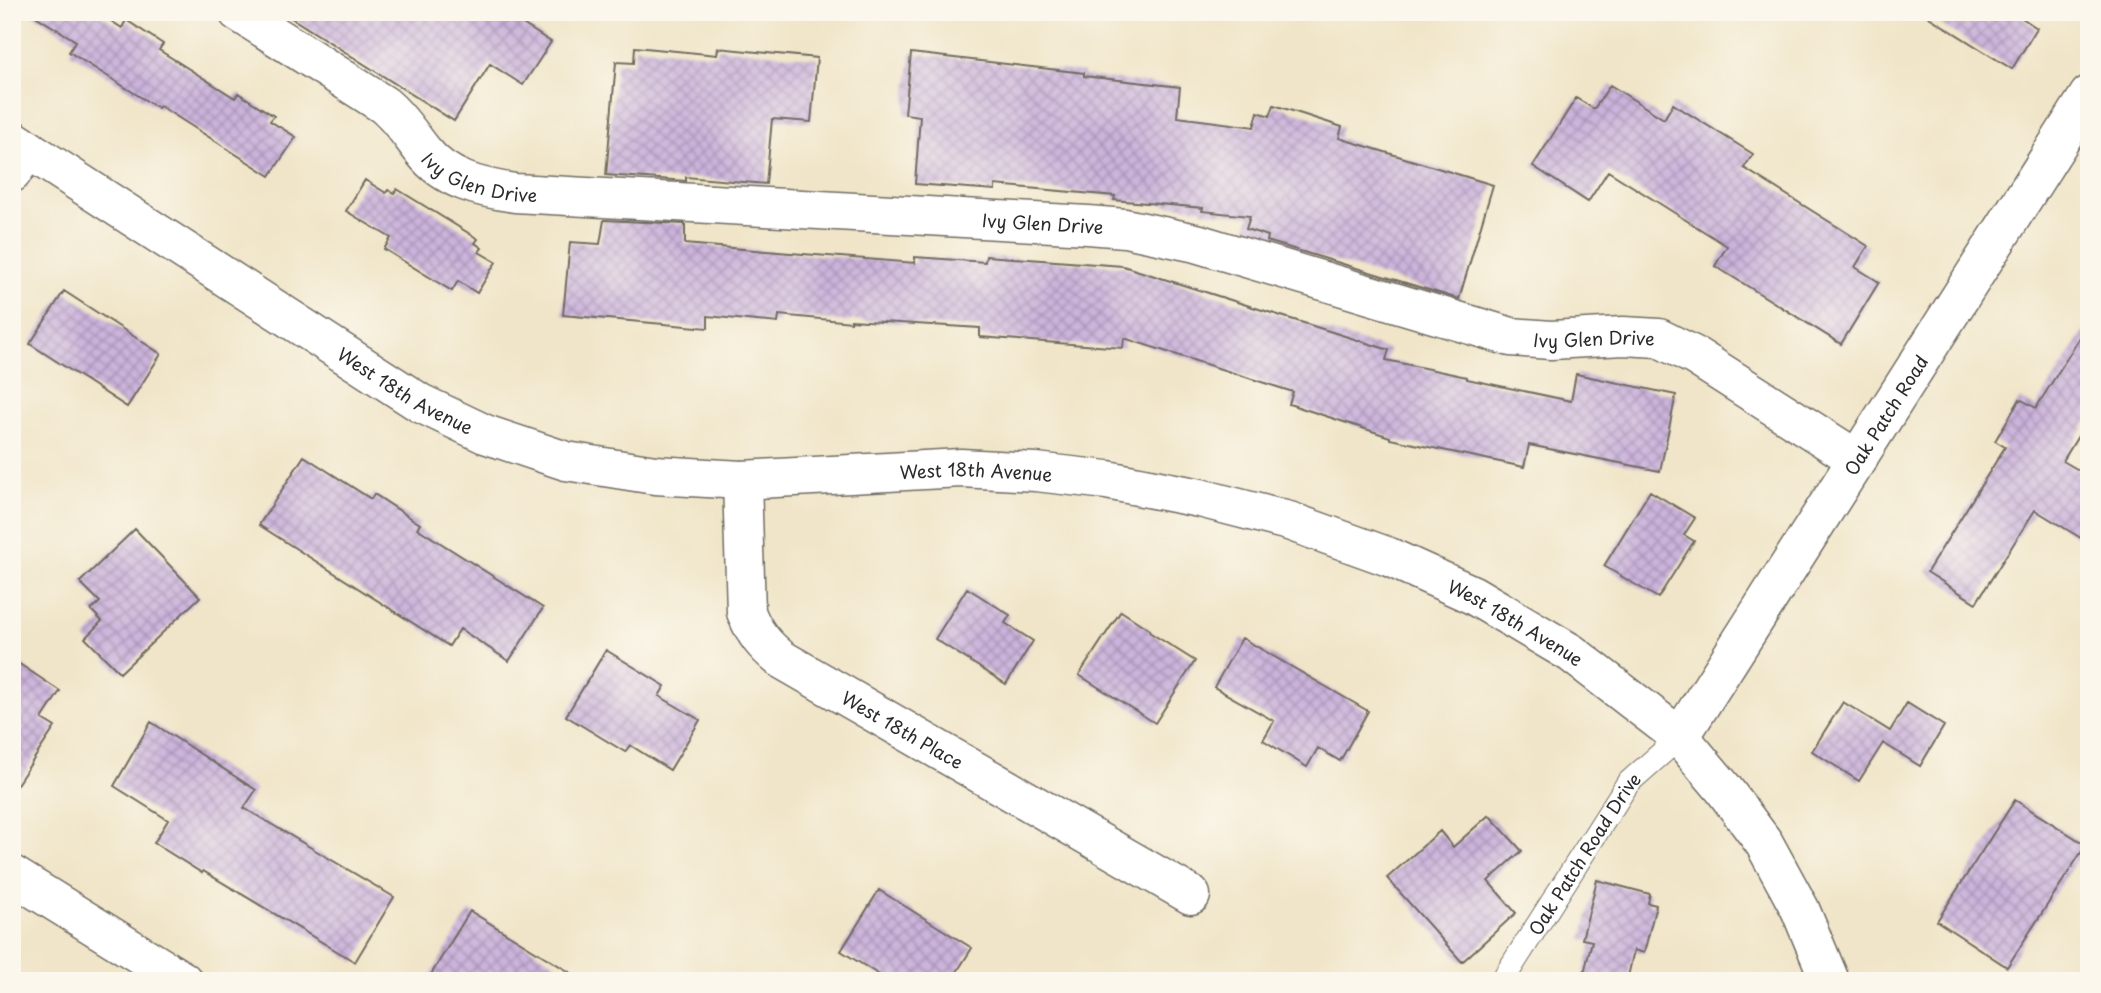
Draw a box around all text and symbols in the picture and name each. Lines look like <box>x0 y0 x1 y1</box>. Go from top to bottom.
street label: Ivy Glen Drive <box>416 146 538 208</box>
street label: Ivy Glen Drive <box>981 206 1104 240</box>
street label: Ivy Glen Drive <box>1532 322 1655 354</box>
street label: West 18th Avenue <box>332 340 478 440</box>
street label: Oak Patch Road <box>1837 349 1934 480</box>
street label: West 18th Avenue <box>899 454 1054 487</box>
street label: West 18th Avenue <box>1444 572 1590 672</box>
street label: West 18th Place <box>837 683 969 775</box>
street label: Oak Patch Road Drive <box>1521 765 1646 940</box>

